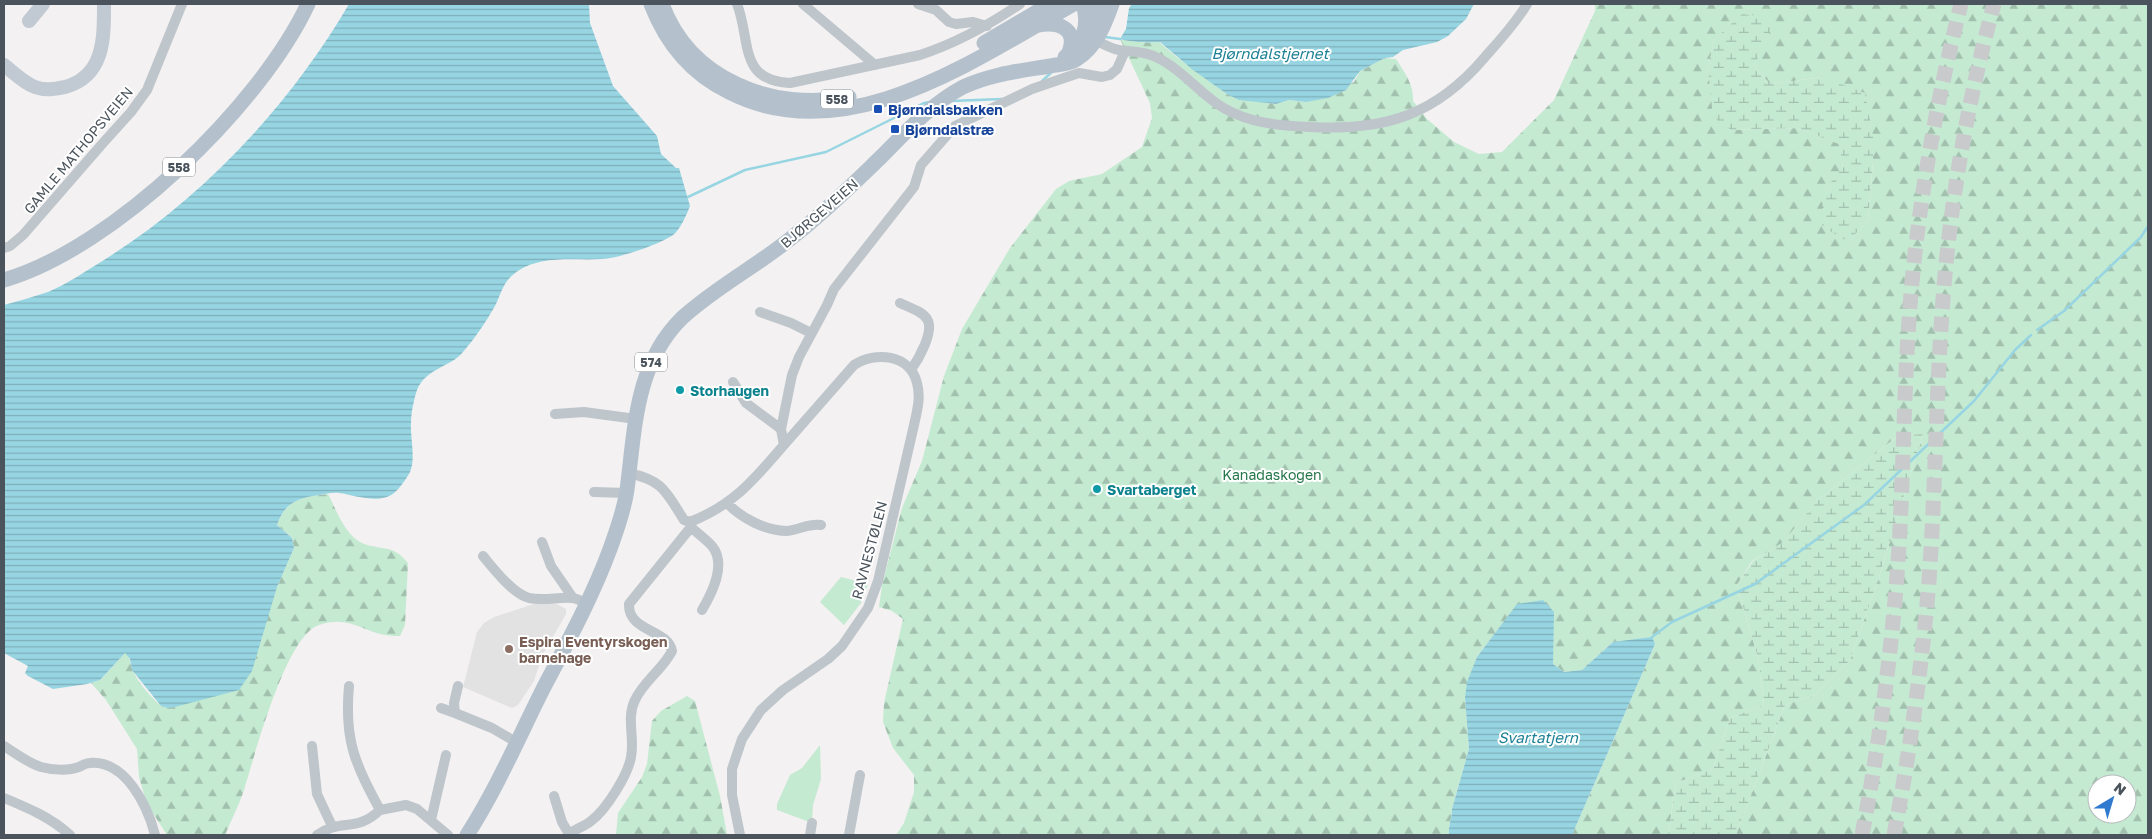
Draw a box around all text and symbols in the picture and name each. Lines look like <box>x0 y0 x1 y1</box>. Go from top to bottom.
water label: Bjørndalstjernet <box>1211 44 1331 63</box>
street label: GAMLE MATHOPSVEIEN <box>20 83 136 217</box>
road number: 558 <box>821 90 853 108</box>
place label: Bjørndalsbakken <box>888 101 1003 118</box>
marker: Bjørndalsbakken <box>872 103 884 115</box>
place label: Bjørndalstræ <box>905 121 994 138</box>
marker: Bjørndalstræ <box>889 123 901 135</box>
road number: 558 <box>163 158 195 176</box>
street label: BJØRGEVEIEN <box>777 175 861 251</box>
road number: 574 <box>635 352 667 372</box>
place label: Storhaugen <box>690 382 769 399</box>
marker: Storhaugen <box>674 384 686 396</box>
park label: Kanadaskogen <box>1222 466 1322 483</box>
place label: Svartaberget <box>1107 481 1197 498</box>
marker: Svartaberget <box>1091 483 1103 495</box>
street label: RAVNESTØLEN <box>848 499 890 601</box>
place label: Espira Eventyrskogen barnehage <box>519 633 667 666</box>
marker: Espira Eventyrskogen barnehage <box>503 643 515 655</box>
water label: Svartatjern <box>1498 728 1579 747</box>
north arrow <box>2087 774 2137 824</box>
text: N <box>2111 778 2130 798</box>

